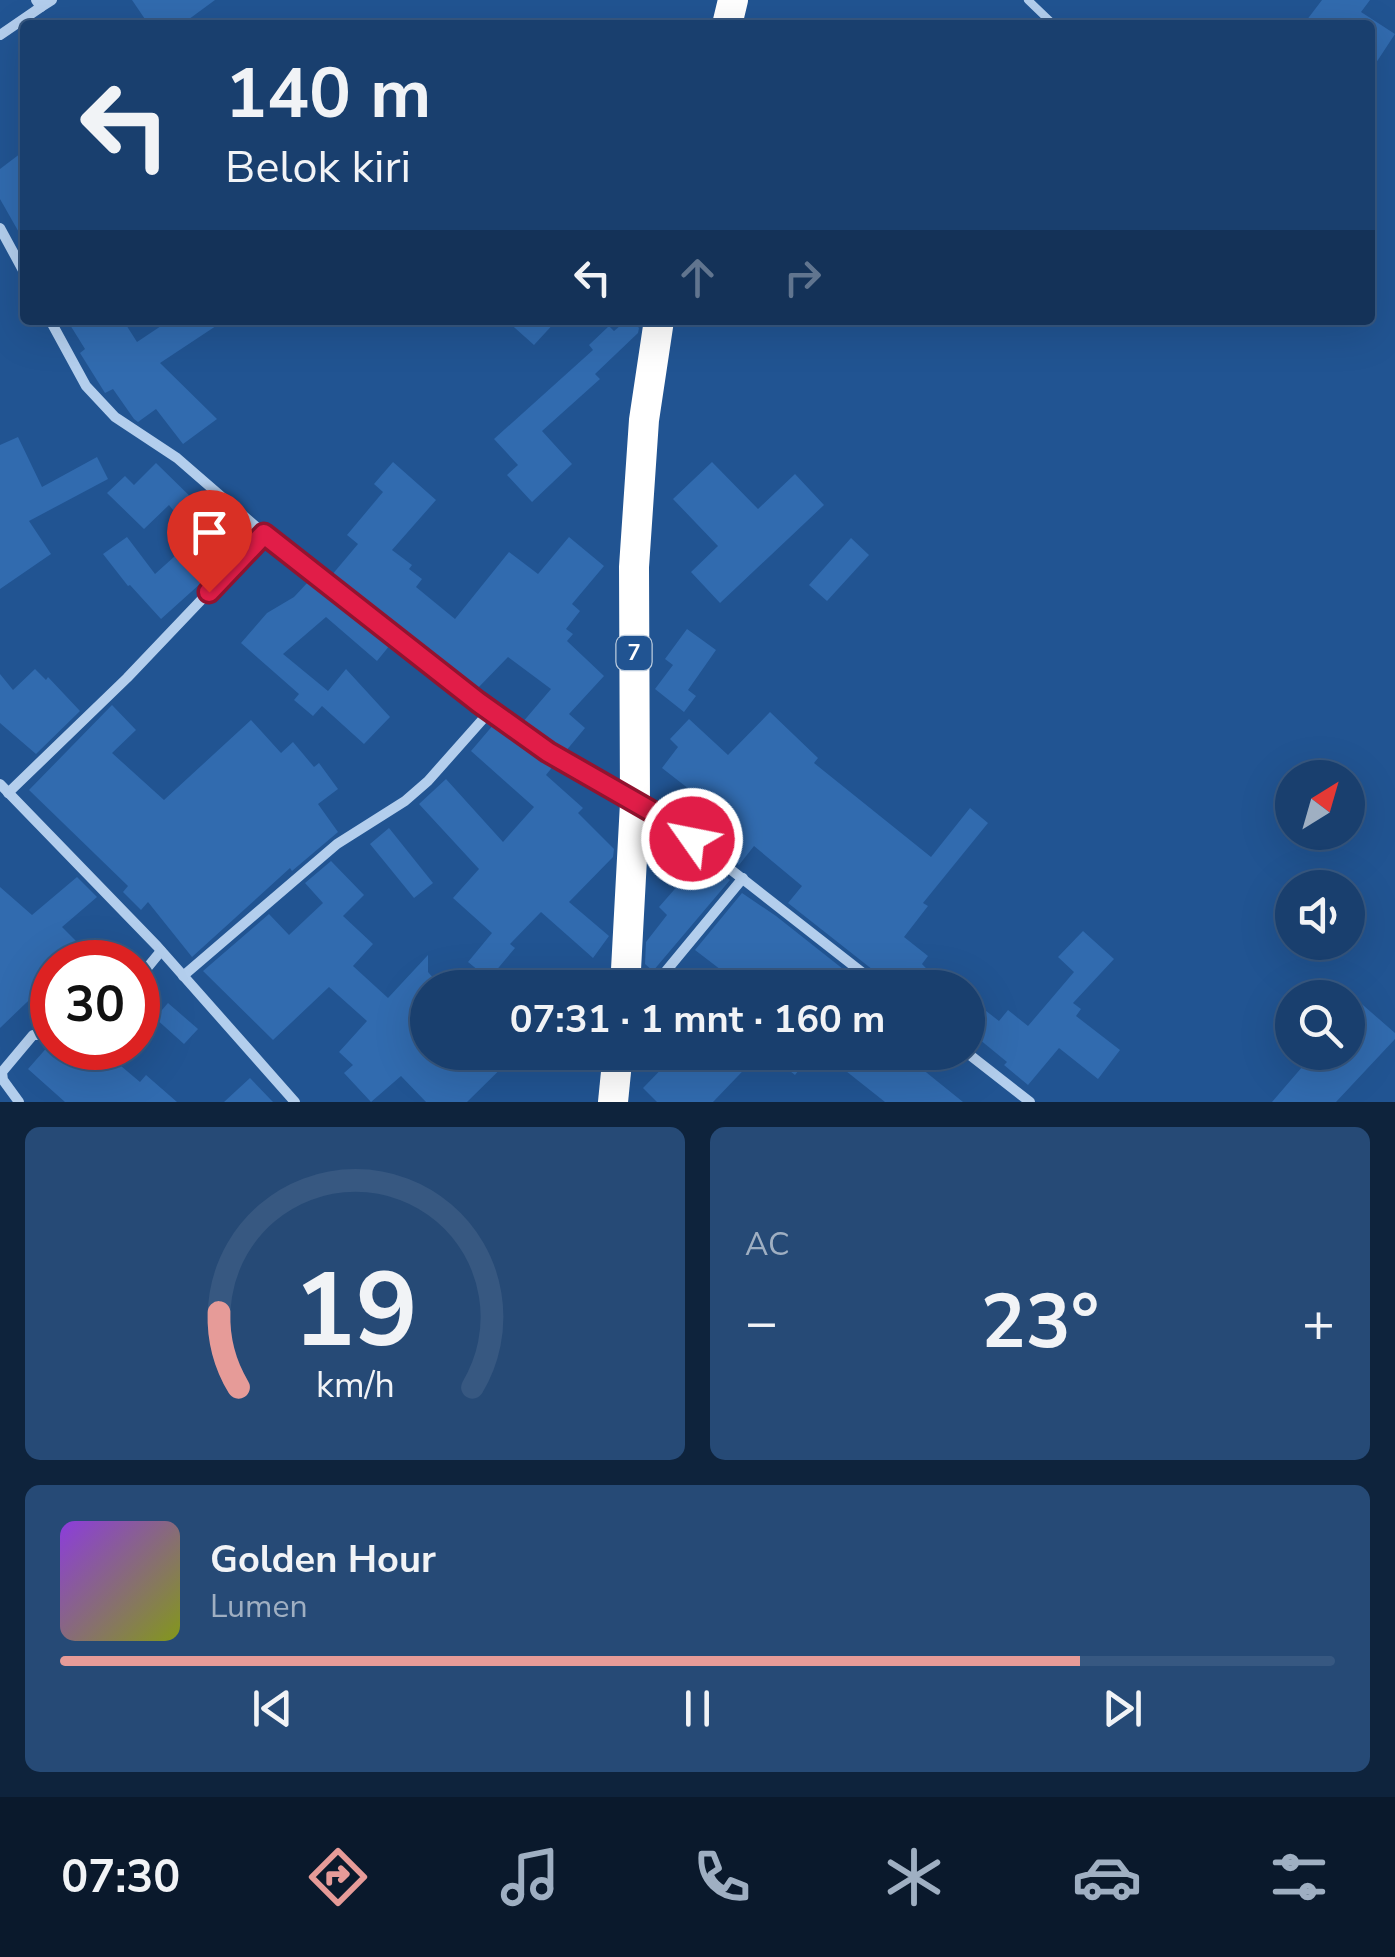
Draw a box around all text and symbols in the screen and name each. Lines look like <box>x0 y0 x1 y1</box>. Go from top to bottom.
text: 140 m <box>225 46 431 142</box>
icon: left <box>60 60 190 190</box>
text: Belok kiri <box>225 137 411 198</box>
icon: left <box>565 250 620 305</box>
icon: ahead <box>670 250 725 305</box>
icon: right <box>775 250 830 305</box>
pin <box>167 490 252 593</box>
icon: arrive <box>182 505 237 560</box>
road number: 7 <box>616 636 652 670</box>
north arrow <box>1275 760 1365 850</box>
map controls <box>1275 760 1365 1070</box>
position arrow <box>640 787 744 891</box>
button: sound <box>1275 870 1365 960</box>
speed limit sign: 30 <box>30 940 160 1070</box>
button: search <box>1275 980 1365 1070</box>
text: 07:31 · 1 mnt · 160 m <box>510 994 885 1045</box>
text: AC <box>745 1223 789 1266</box>
text: 19 <box>293 1240 417 1382</box>
text: 23° <box>981 1271 1099 1373</box>
text: − <box>745 1285 778 1360</box>
text: + <box>1302 1285 1335 1360</box>
text: km/h <box>316 1361 394 1410</box>
text: Golden Hour <box>210 1534 436 1585</box>
text: Lumen <box>210 1585 308 1628</box>
icon: previous <box>245 1681 300 1736</box>
icon: pause <box>670 1681 725 1736</box>
icon: next <box>1095 1681 1150 1736</box>
icon: directions <box>303 1842 373 1912</box>
icon: music <box>495 1842 565 1912</box>
icon: phone <box>687 1842 757 1912</box>
icon: climate <box>879 1842 949 1912</box>
icon: car <box>1072 1842 1142 1912</box>
icon: filters <box>1264 1842 1334 1912</box>
text: 07:30 <box>61 1847 180 1908</box>

